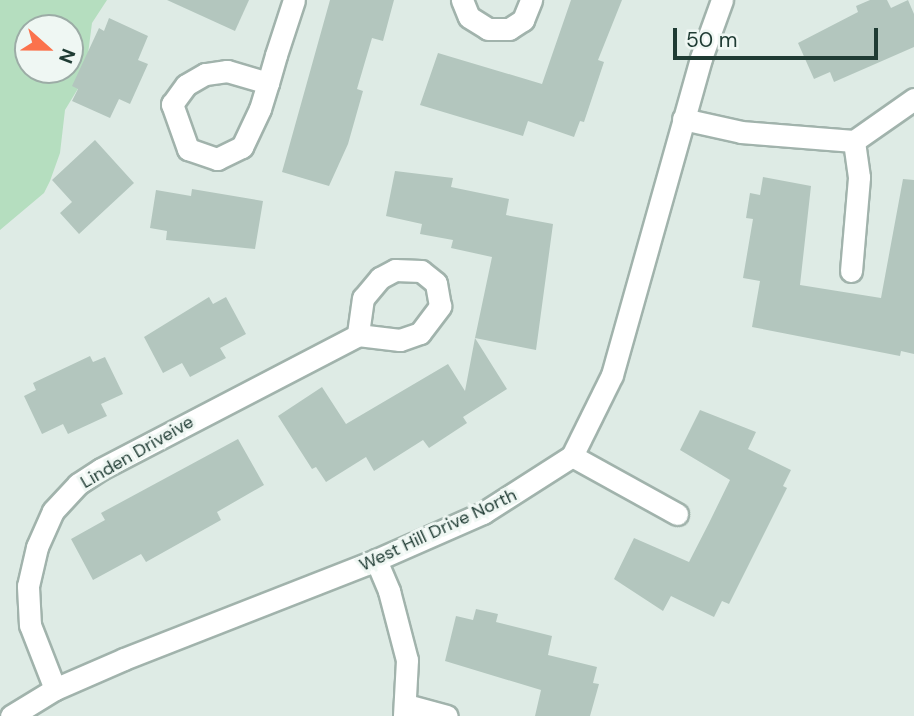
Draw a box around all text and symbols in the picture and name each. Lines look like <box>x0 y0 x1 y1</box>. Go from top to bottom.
north arrow <box>14 14 84 84</box>
scale bar <box>676 14 881 58</box>
text: 50 m <box>686 26 737 54</box>
text: N <box>53 45 81 67</box>
street label: Linden Driveive <box>77 411 197 493</box>
street label: West Hill Drive North <box>356 484 520 576</box>

